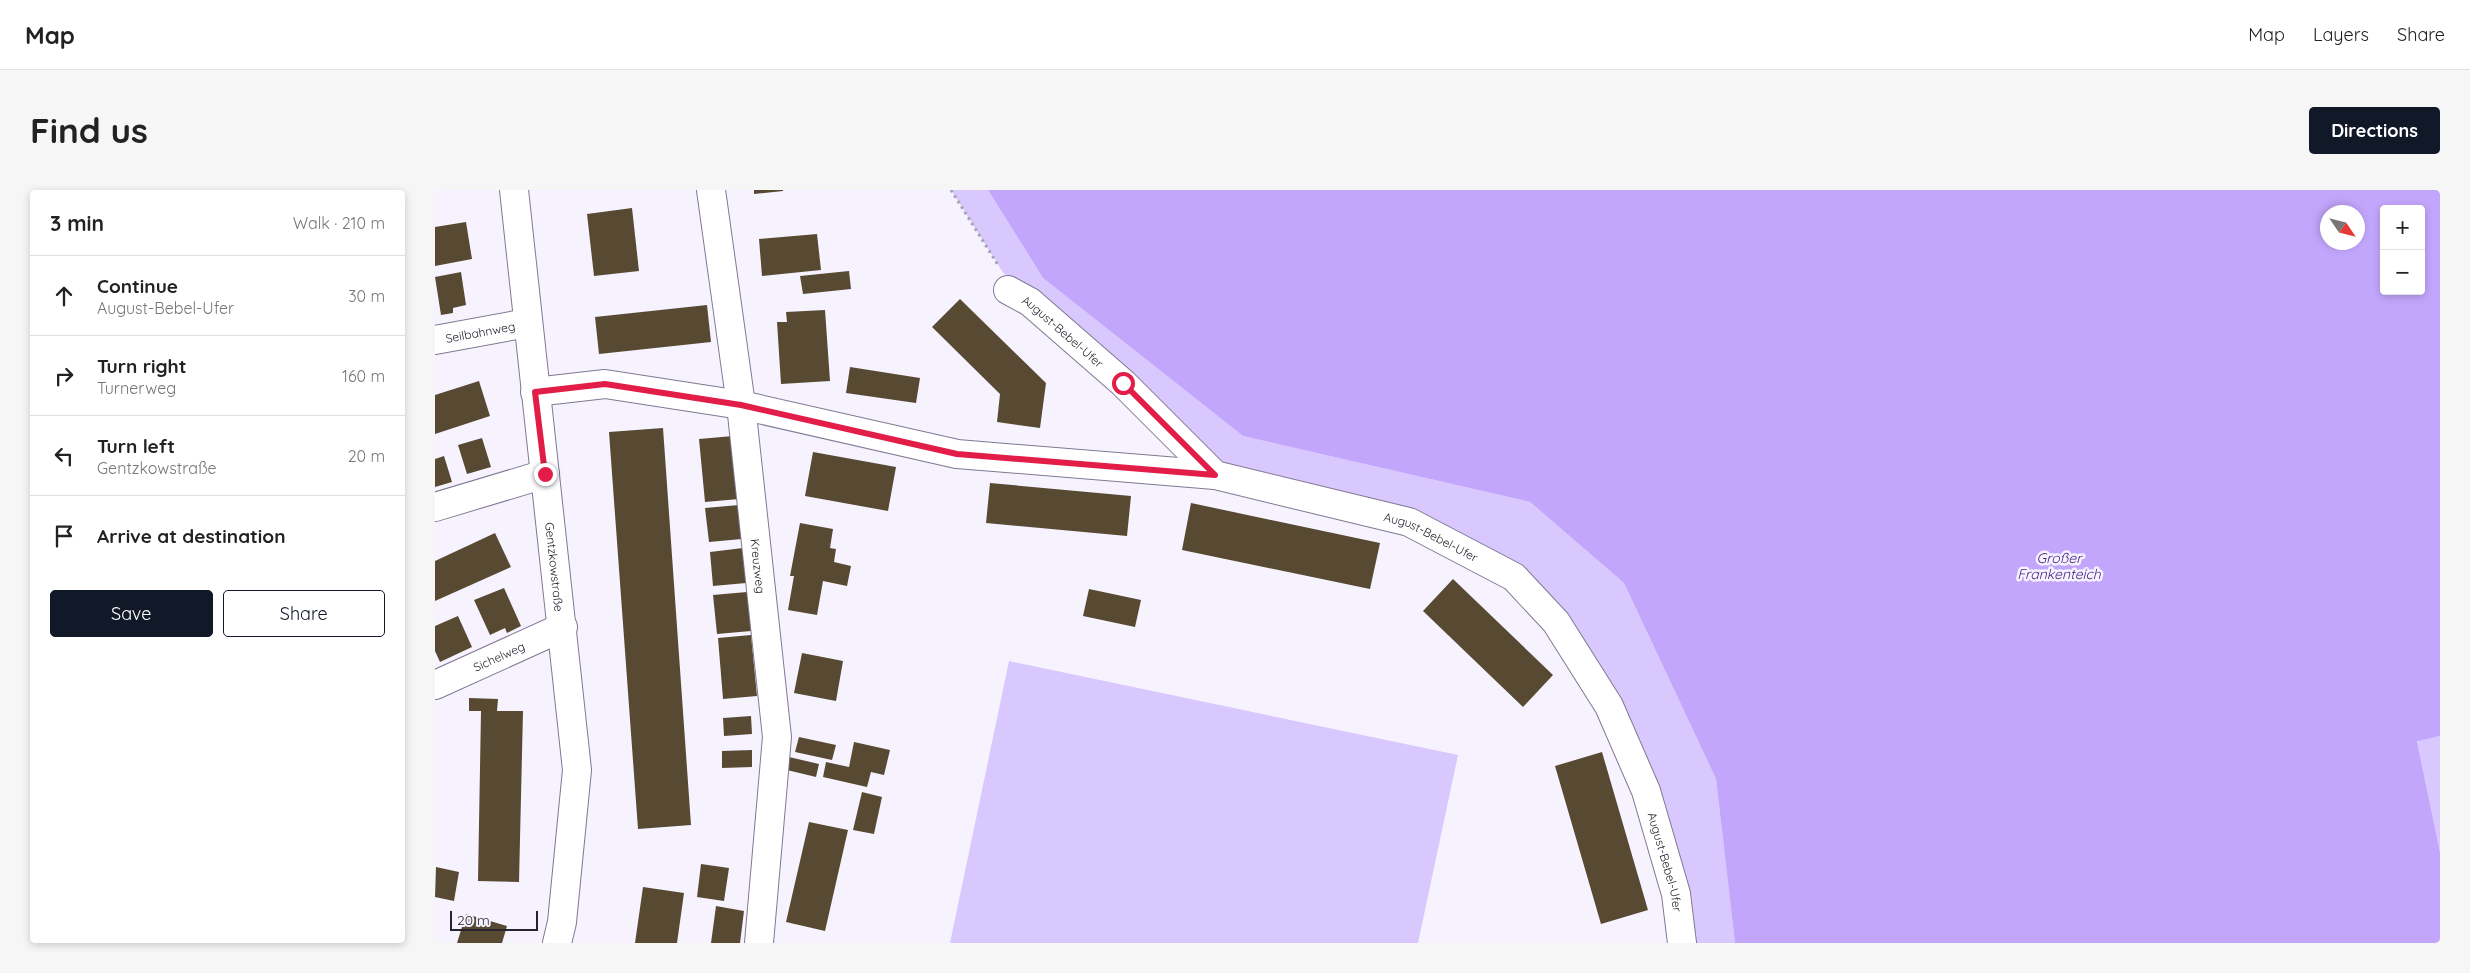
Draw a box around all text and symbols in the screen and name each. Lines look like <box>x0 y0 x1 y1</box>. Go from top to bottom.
text: Map <box>25 20 75 50</box>
text: Map <box>2248 23 2285 46</box>
text: Layers <box>2313 23 2369 46</box>
text: Share <box>2397 23 2445 46</box>
button: Directions <box>2309 107 2440 154</box>
text: Find us <box>30 108 148 152</box>
north arrow <box>2320 205 2365 250</box>
map controls <box>2380 205 2425 295</box>
button: + <box>2380 205 2425 250</box>
text: 3 min <box>50 210 104 236</box>
text: Walk · 210 m <box>293 213 385 233</box>
button: − <box>2380 250 2425 295</box>
text: Continue <box>97 274 178 298</box>
icon: ahead <box>50 282 78 310</box>
text: 30 m <box>348 286 385 306</box>
street label: August-Bebel-Ufer <box>1020 292 1107 371</box>
text: August-Bebel-Ufer <box>97 298 234 318</box>
street label: Seilbahnweg <box>444 318 516 345</box>
text: Turn right <box>97 354 186 378</box>
icon: right <box>50 362 78 390</box>
text: 160 m <box>342 366 385 386</box>
route start <box>1112 372 1135 395</box>
text: Turnerweg <box>97 378 176 398</box>
text: Turn left <box>97 434 175 458</box>
icon: left <box>50 442 78 470</box>
text: 20 m <box>348 446 385 466</box>
text: Gentzkowstraße <box>97 458 217 478</box>
route end <box>534 463 557 486</box>
street label: August-Bebel-Ufer <box>1382 509 1481 565</box>
street label: Gentzkowstraße <box>543 521 567 612</box>
icon: arrive <box>50 522 78 550</box>
text: Arrive at destination <box>97 524 286 548</box>
street label: Kreuzweg <box>748 538 769 594</box>
water label: Großer Frankenteich <box>2017 549 2102 583</box>
button: Save <box>50 590 213 637</box>
button: Share <box>223 590 385 637</box>
street label: Sichelweg <box>471 638 527 674</box>
street label: August-Bebel-Ufer <box>1645 810 1686 913</box>
scale bar <box>450 908 537 931</box>
text: 20 m <box>457 911 490 929</box>

